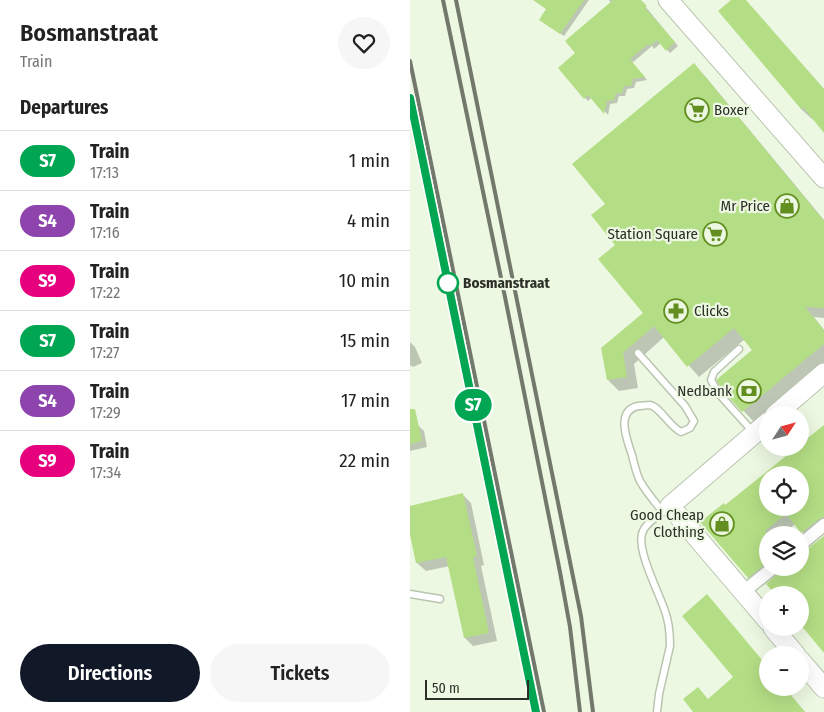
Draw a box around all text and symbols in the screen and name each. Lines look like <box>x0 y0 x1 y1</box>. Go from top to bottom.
button: heart <box>338 17 390 69</box>
text: Bosmanstraat <box>20 19 158 47</box>
text: Train <box>20 52 52 71</box>
text: Departures <box>20 96 108 119</box>
supermarket icon: Boxer <box>684 97 710 123</box>
place label: Boxer <box>714 101 750 119</box>
text: Train <box>90 140 129 163</box>
text: 1 min <box>349 149 390 172</box>
text: S7 <box>39 150 56 172</box>
text: 17:13 <box>90 163 119 182</box>
shop icon: Mr Price <box>774 193 800 219</box>
place label: Mr Price <box>720 197 770 215</box>
text: Train <box>90 200 129 223</box>
text: 4 min <box>347 209 390 232</box>
text: S4 <box>38 210 57 232</box>
supermarket icon: Station Square <box>702 221 728 247</box>
text: 17:16 <box>90 223 120 242</box>
place label: Station Square <box>608 225 698 243</box>
text: Train <box>90 260 129 283</box>
text: 10 min <box>339 269 390 292</box>
text: S9 <box>38 270 57 292</box>
marker: Bosmanstraat <box>437 272 459 294</box>
place label: Bosmanstraat <box>463 274 550 292</box>
text: 17:22 <box>90 283 120 302</box>
pharmacy icon: Clicks <box>663 298 689 324</box>
place label: Clicks <box>694 302 729 320</box>
text: Train <box>90 320 129 343</box>
text: 15 min <box>340 329 390 352</box>
text: S7 <box>39 330 56 352</box>
text: 17:27 <box>90 343 120 362</box>
bank icon: Nedbank <box>736 378 762 404</box>
text: Train <box>90 380 129 403</box>
place label: Nedbank <box>677 382 732 400</box>
text: 17 min <box>341 389 390 412</box>
line badge: S7 <box>450 389 496 421</box>
text: S4 <box>38 390 57 412</box>
text: S7 <box>465 394 481 416</box>
text: 17:29 <box>90 403 121 422</box>
north arrow <box>759 406 809 456</box>
map controls <box>759 406 809 696</box>
text: Train <box>90 440 129 463</box>
text: 22 min <box>339 449 390 472</box>
text: S9 <box>38 450 57 472</box>
text: 17:34 <box>90 463 121 482</box>
button: locate <box>759 466 809 516</box>
place label: Good Cheap Clothing <box>630 506 704 541</box>
shop icon: Good Cheap Clothing <box>709 511 735 537</box>
button: layers <box>759 526 809 576</box>
button: + <box>759 586 809 636</box>
button: Directions <box>20 644 200 702</box>
button: Tickets <box>210 644 390 702</box>
button: − <box>759 646 809 696</box>
scale bar <box>425 677 529 700</box>
text: 50 m <box>432 680 460 697</box>

